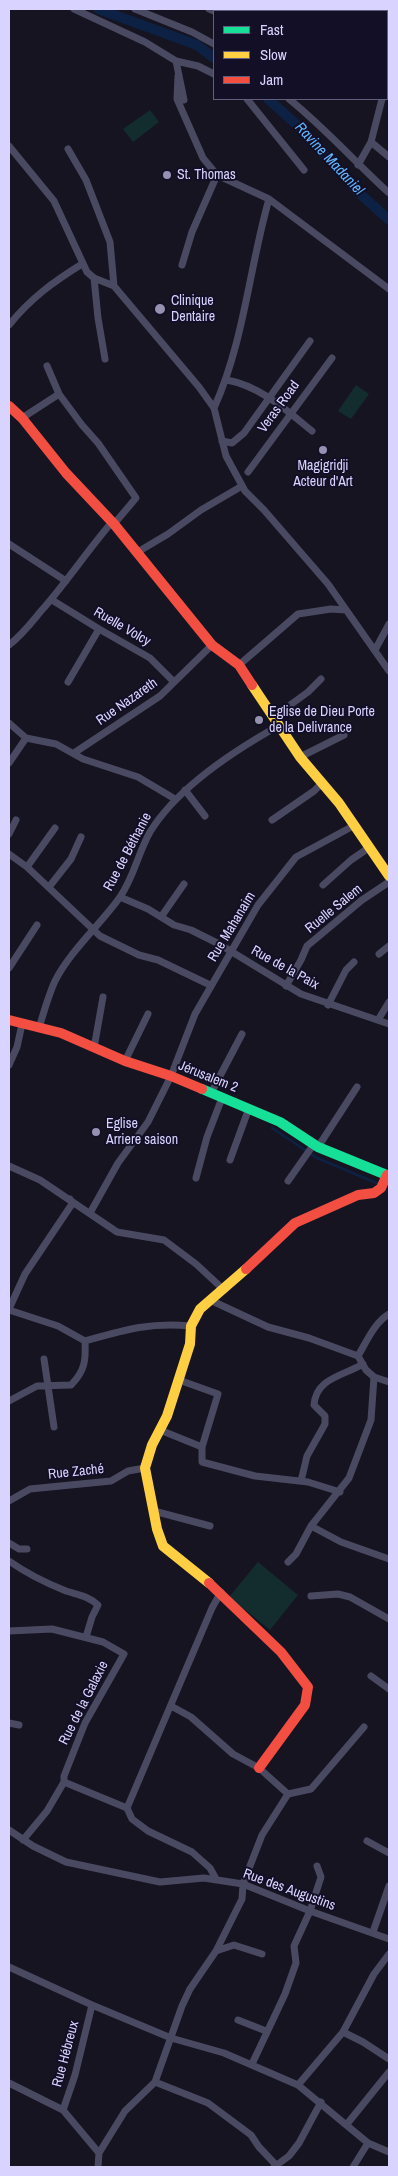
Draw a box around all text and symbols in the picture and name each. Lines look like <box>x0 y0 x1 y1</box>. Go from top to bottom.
legend <box>213 10 388 100</box>
text: Fast <box>260 19 283 40</box>
text: Slow <box>260 44 287 65</box>
text: Jam <box>260 69 283 90</box>
water label: Ravine Madaniel <box>291 119 367 199</box>
place label: St. Thomas <box>177 167 236 183</box>
marker: St. Thomas <box>161 169 173 181</box>
place label: Clinique Dentaire <box>171 293 215 326</box>
marker: Clinique Dentaire <box>153 302 167 316</box>
street label: Veras Road <box>255 378 303 436</box>
marker: Magigridji Acteur d'Art <box>317 444 329 456</box>
place label: Magigridji Acteur d'Art <box>293 458 353 491</box>
street label: Ruelle Volcy <box>90 604 154 650</box>
street label: Rue Nazareth <box>93 675 161 729</box>
place label: Eglise de Dieu Porte de la Delivrance <box>269 704 375 736</box>
marker: Eglise de Dieu Porte de la Delivrance <box>253 714 265 726</box>
street label: Rue de Béthanie <box>100 810 156 894</box>
street label: Ruelle Salem <box>302 881 366 937</box>
street label: Rue Mahanaim <box>205 889 259 965</box>
street label: Rue de la Paix <box>248 942 322 994</box>
street label: Jérusalem 2 <box>176 1058 240 1096</box>
place label: Eglise Arriere saison <box>106 1116 178 1148</box>
marker: Eglise Arriere saison <box>90 1126 102 1138</box>
street label: Rue Zaché <box>47 1461 105 1483</box>
street label: Rue de la Galaxie <box>56 1658 112 1748</box>
street label: Rue des Augustins <box>241 1866 337 1914</box>
street label: Rue Hébreux <box>49 2019 83 2089</box>

